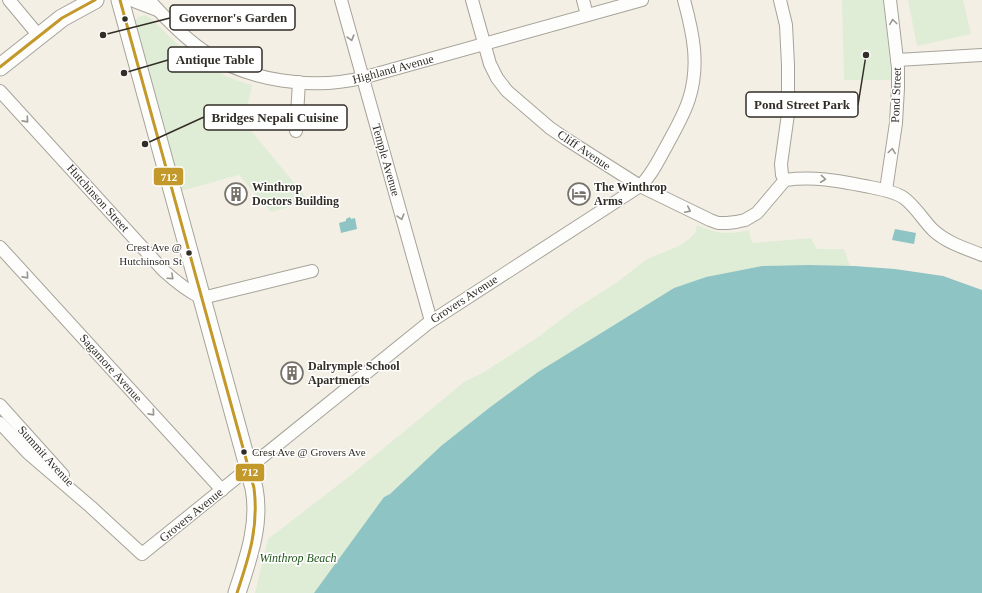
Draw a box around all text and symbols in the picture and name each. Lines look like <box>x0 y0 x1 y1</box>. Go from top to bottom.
callout: Governor's Garden <box>170 5 295 30</box>
text: Governor's Garden <box>179 10 288 25</box>
unlabelled marker <box>120 14 130 24</box>
one-way arrow <box>889 19 898 25</box>
one-way arrow <box>346 34 355 41</box>
callout: Antique Table <box>168 47 262 72</box>
street label: Highland Avenue <box>351 51 435 87</box>
text: Antique Table <box>176 52 254 67</box>
street label: Pond Street <box>888 66 904 123</box>
callout: Pond Street Park <box>746 92 858 117</box>
text: Pond Street Park <box>754 97 851 112</box>
callout: Bridges Nepali Cuisine <box>204 105 347 130</box>
text: Bridges Nepali Cuisine <box>211 110 339 125</box>
one-way arrow <box>22 115 29 123</box>
street label: Temple Avenue <box>369 122 403 198</box>
street label: Cliff Avenue <box>555 127 613 173</box>
one-way arrow <box>887 148 896 154</box>
street label: Hutchinson Street <box>64 161 133 235</box>
line badge: 712 <box>153 167 184 186</box>
text: 712 <box>161 171 178 183</box>
one-way arrow <box>820 174 826 183</box>
place label: Winthrop Doctors Building <box>252 180 339 208</box>
place label: The Winthrop Arms <box>594 180 667 208</box>
building icon: Winthrop Doctors Building <box>223 181 249 207</box>
hotel icon: The Winthrop Arms <box>566 181 592 207</box>
one-way arrow <box>683 205 691 213</box>
one-way arrow <box>396 213 405 220</box>
place label: Crest Ave @ Hutchinson St <box>119 241 182 267</box>
marker: Crest Ave @ Hutchinson St <box>184 248 194 258</box>
one-way arrow <box>22 271 29 278</box>
one-way arrow <box>166 272 174 280</box>
street label: Grovers Avenue <box>428 272 500 326</box>
street label: Sagamore Avenue <box>77 331 145 405</box>
place label: Dalrymple School Apartments <box>308 359 400 387</box>
building icon: Dalrymple School Apartments <box>279 360 305 386</box>
one-way arrow <box>147 408 154 416</box>
street label: Summit Avenue <box>15 423 77 489</box>
place label: Crest Ave @ Grovers Ave <box>252 446 366 458</box>
marker: Crest Ave @ Grovers Ave <box>239 447 249 457</box>
line badge: 712 <box>235 463 265 482</box>
text: 712 <box>242 466 259 478</box>
street label: Grovers Avenue <box>157 485 225 545</box>
park label: Winthrop Beach <box>259 551 337 565</box>

